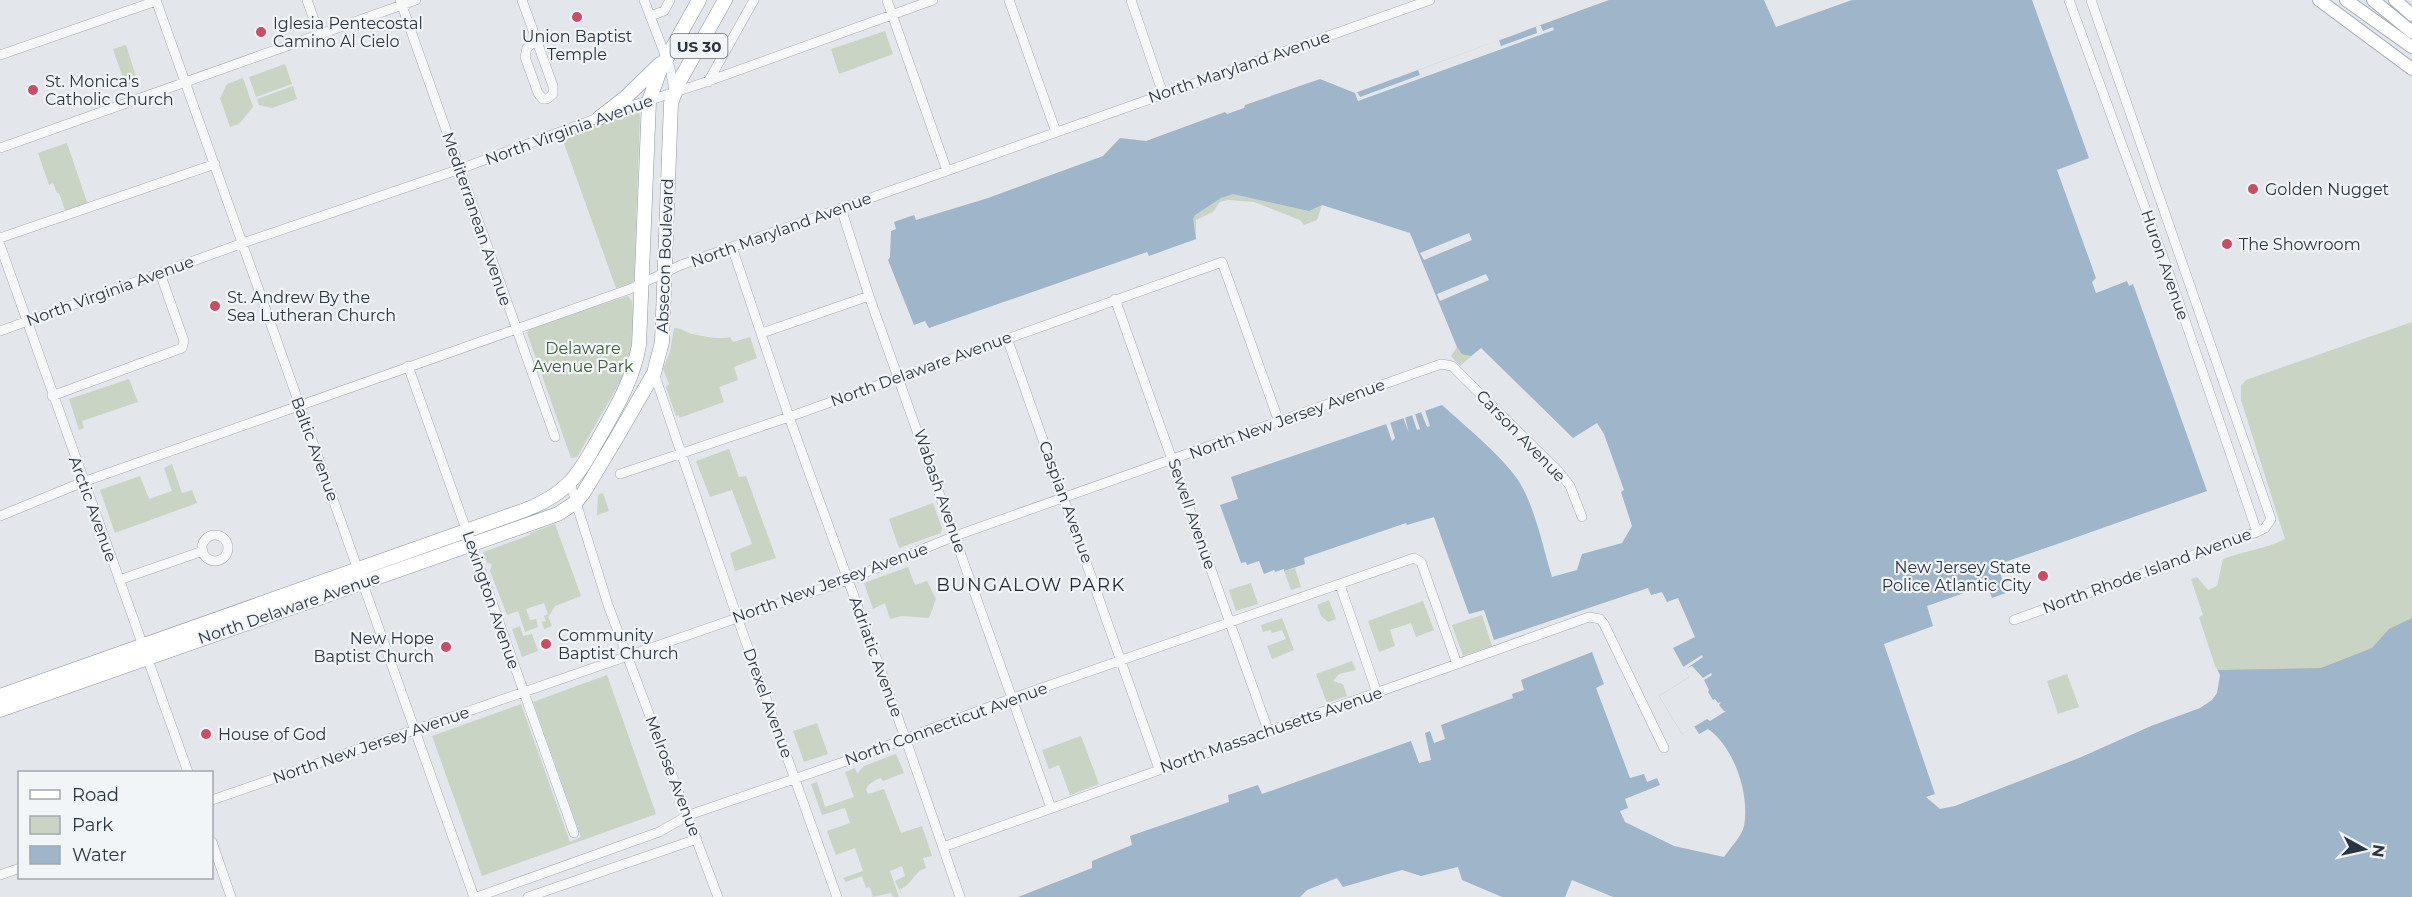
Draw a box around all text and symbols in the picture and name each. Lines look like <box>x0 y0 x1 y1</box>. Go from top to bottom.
marker: Union Baptist Temple <box>570 10 584 24</box>
place label: Iglesia Pentecostal Camino Al Cielo <box>273 14 423 51</box>
marker: Iglesia Pentecostal Camino Al Cielo <box>254 25 268 39</box>
place label: Union Baptist Temple <box>522 27 633 64</box>
street label: North Maryland Avenue <box>1146 27 1332 107</box>
road number: US 30 <box>670 34 728 58</box>
place label: St. Monica's Catholic Church <box>45 72 174 109</box>
marker: St. Monica's Catholic Church <box>26 83 40 97</box>
street label: North Virginia Avenue <box>483 91 655 169</box>
street label: Mediterranean Avenue <box>438 130 516 308</box>
street label: Absecon Boulevard <box>653 178 677 334</box>
place label: Golden Nugget <box>2265 180 2390 199</box>
marker: Golden Nugget <box>2246 182 2260 196</box>
street label: North Maryland Avenue <box>688 188 874 272</box>
street label: Huron Avenue <box>2137 207 2193 323</box>
place label: The Showroom <box>2239 235 2361 254</box>
marker: The Showroom <box>2220 237 2234 251</box>
street label: North Virginia Avenue <box>24 252 196 330</box>
place label: St. Andrew By the Sea Lutheran Church <box>227 288 396 325</box>
marker: St. Andrew By the Sea Lutheran Church <box>208 299 222 313</box>
street label: North Delaware Avenue <box>828 327 1014 411</box>
park label: Delaware Avenue Park <box>532 339 634 376</box>
street label: North New Jersey Avenue <box>1187 375 1387 463</box>
street label: Carson Avenue <box>1472 386 1570 486</box>
street label: Baltic Avenue <box>287 394 343 504</box>
street label: Wabash Avenue <box>910 427 970 555</box>
street label: Caspian Avenue <box>1035 438 1097 566</box>
street label: Arctic Avenue <box>65 454 121 564</box>
street label: Sewell Avenue <box>1164 456 1220 572</box>
street label: North Rhode Island Avenue <box>2040 524 2254 618</box>
street label: Lexington Avenue <box>458 528 524 672</box>
street label: North New Jersey Avenue <box>730 539 930 627</box>
place label: New Jersey State Police Atlantic City <box>1882 558 2031 595</box>
street label: North Delaware Avenue <box>195 568 383 648</box>
marker: New Jersey State Police Atlantic City <box>2036 569 2050 583</box>
district label: BUNGALOW PARK <box>936 574 1126 596</box>
street label: Adriatic Avenue <box>845 594 907 720</box>
place label: Community Baptist Church <box>558 626 678 663</box>
place label: New Hope Baptist Church <box>314 629 434 666</box>
marker: Community Baptist Church <box>539 637 553 651</box>
marker: New Hope Baptist Church <box>439 640 453 654</box>
street label: Drexel Avenue <box>739 645 797 761</box>
street label: North Connecticut Avenue <box>842 678 1050 770</box>
street label: North Massachusetts Avenue <box>1157 683 1385 777</box>
street label: North New Jersey Avenue <box>270 702 472 788</box>
street label: Melrose Avenue <box>641 713 705 839</box>
place label: House of God <box>218 725 326 744</box>
marker: House of God <box>199 727 213 741</box>
legend <box>18 771 213 879</box>
text: Road <box>72 784 119 806</box>
text: Park <box>72 814 113 836</box>
north arrow <box>2334 819 2394 879</box>
text: N <box>2368 843 2389 859</box>
text: Water <box>72 844 127 866</box>

